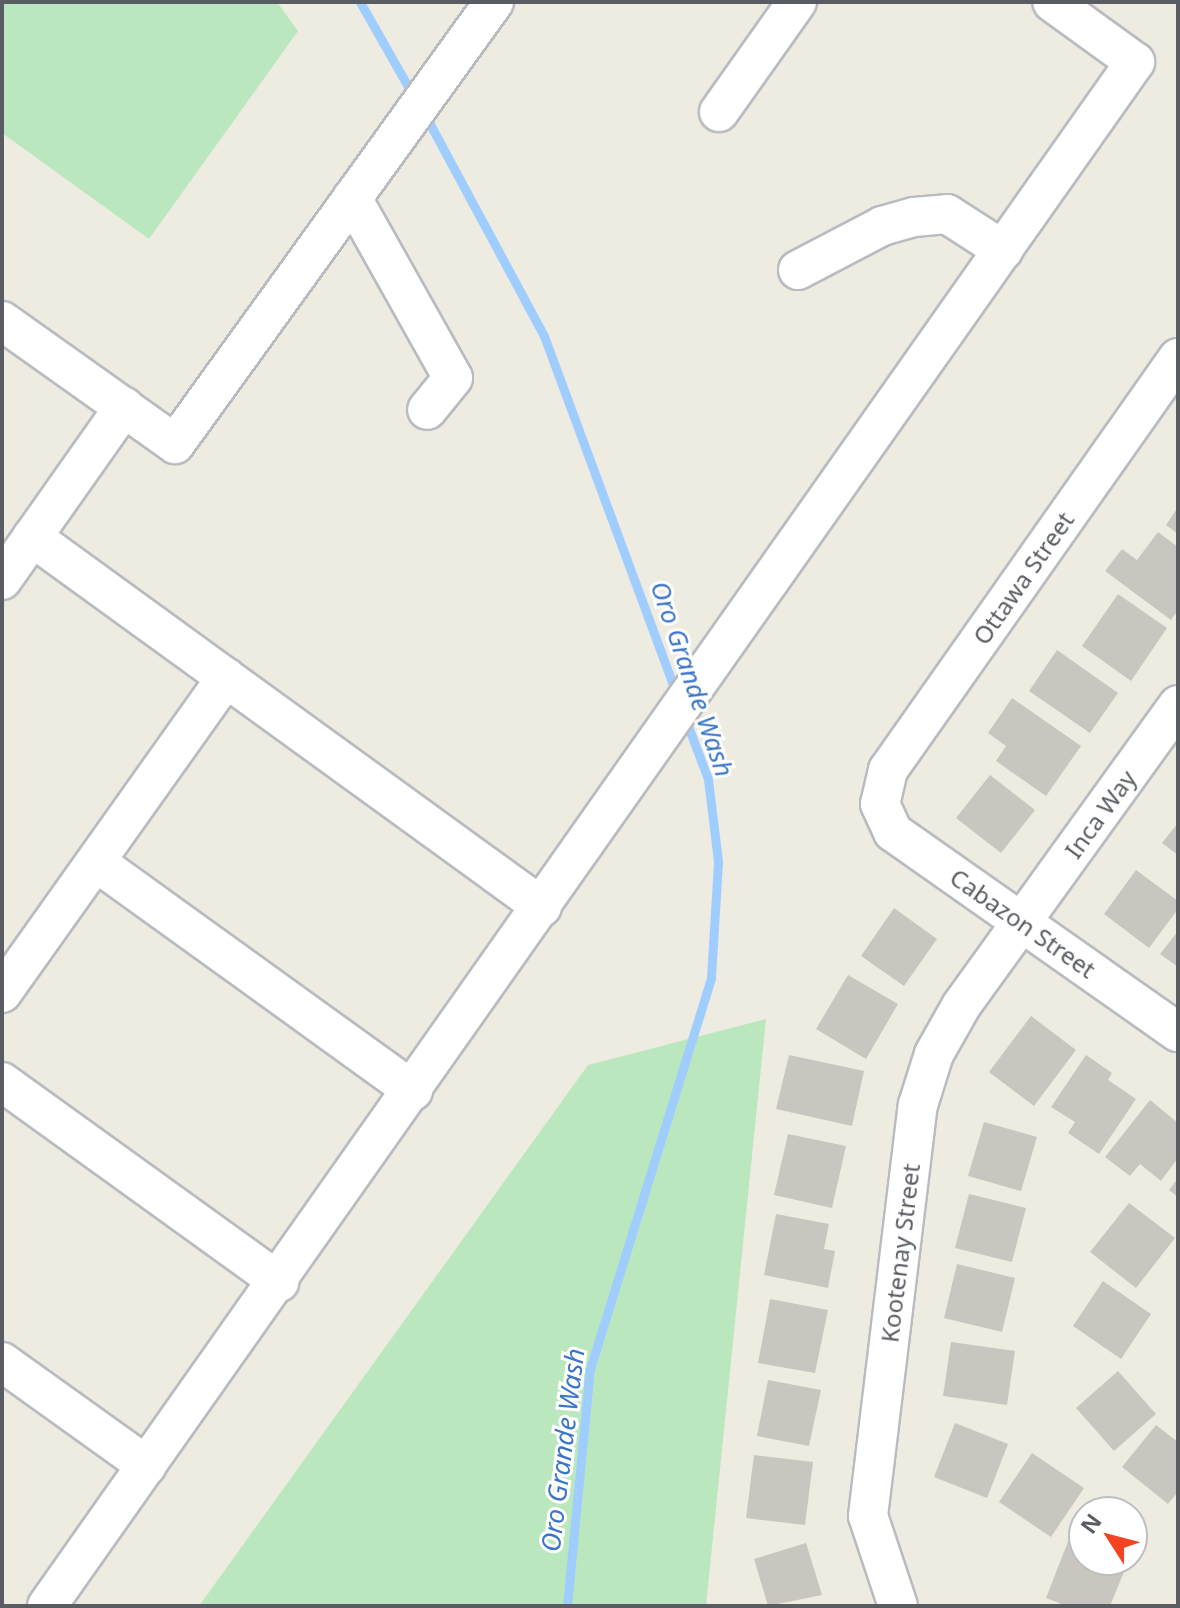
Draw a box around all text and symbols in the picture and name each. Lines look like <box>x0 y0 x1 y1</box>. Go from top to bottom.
street label: Ottawa Street <box>967 506 1079 650</box>
water label: Oro Grande Wash <box>644 577 740 781</box>
street label: Inca Way <box>1058 764 1142 864</box>
street label: Cabazon Street <box>945 862 1101 984</box>
street label: Kootenay Street <box>875 1162 925 1344</box>
water label: Oro Grande Wash <box>535 1346 591 1554</box>
north arrow <box>1068 1496 1148 1576</box>
text: N <box>1073 1507 1108 1539</box>

